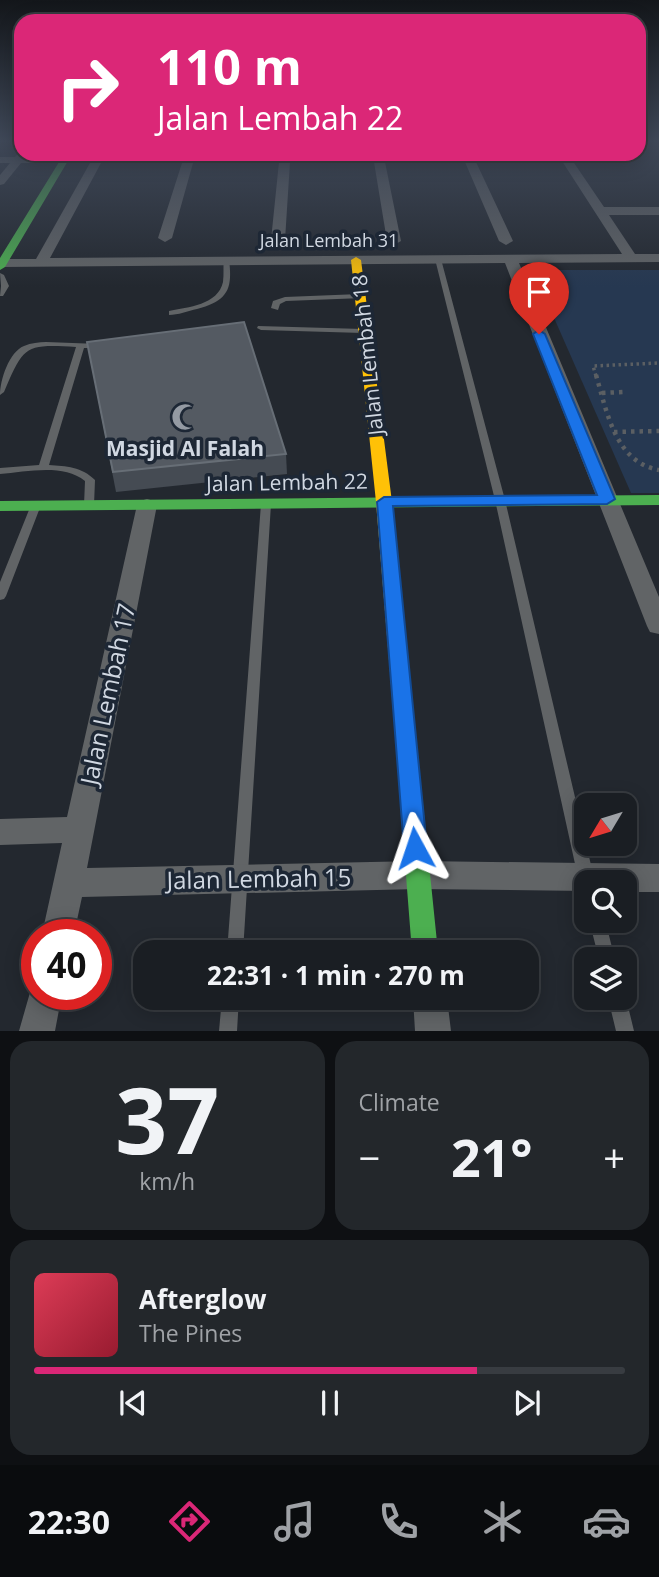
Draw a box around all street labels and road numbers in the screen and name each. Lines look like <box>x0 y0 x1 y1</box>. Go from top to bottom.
street label: Jalan Lembah 31 <box>258 228 398 252</box>
street label: Jalan Lembah 18 <box>345 273 390 439</box>
street label: Jalan Lembah 22 <box>204 467 368 497</box>
street label: Jalan Lembah 17 <box>71 600 142 790</box>
street label: Jalan Lembah 15 <box>164 860 352 896</box>

